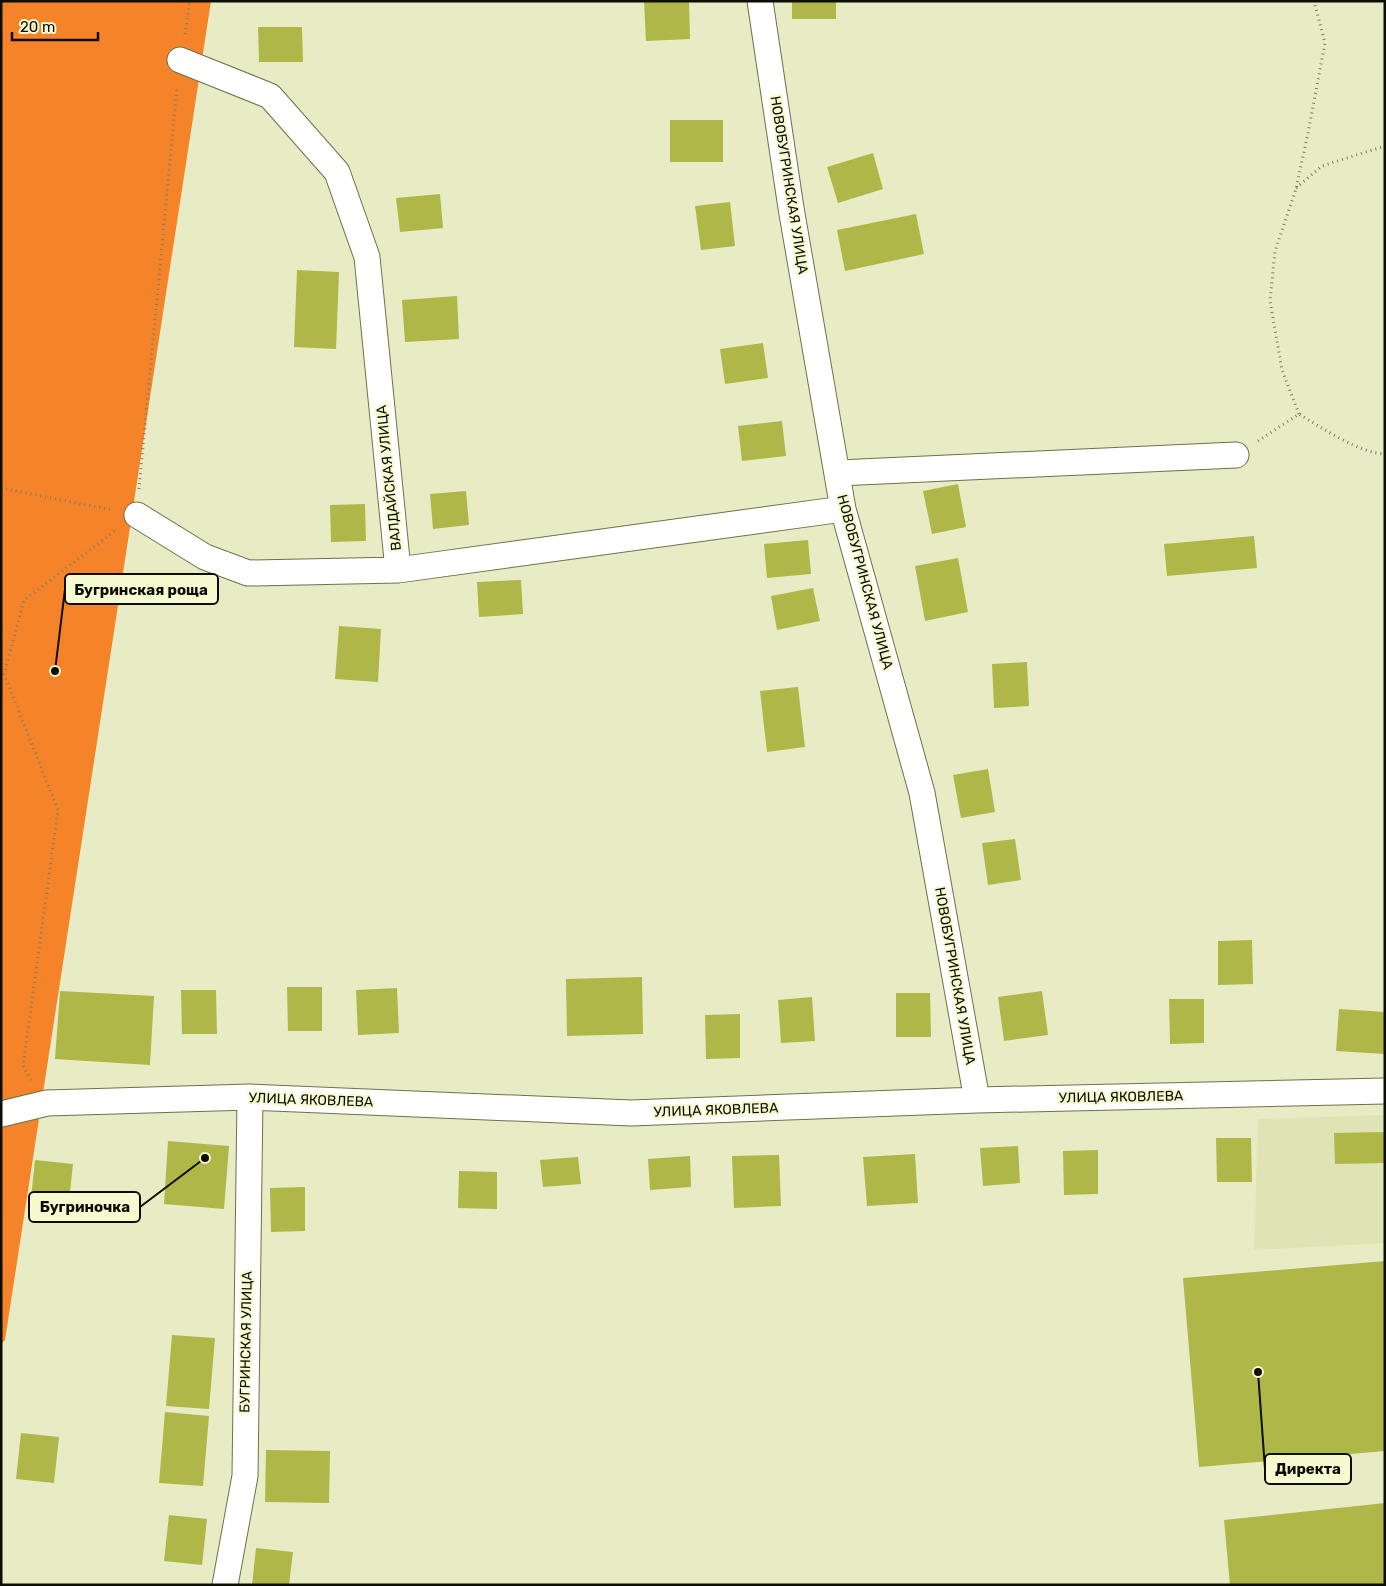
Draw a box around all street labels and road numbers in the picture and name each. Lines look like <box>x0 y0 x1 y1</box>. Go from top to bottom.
street label: НОВОБУГРИНСКАЯ УЛИЦА <box>767 95 812 276</box>
street label: ВАЛДАЙСКАЯ УЛИЦА <box>372 404 405 552</box>
street label: НОВОБУГРИНСКАЯ УЛИЦА <box>833 493 897 672</box>
street label: НОВОБУГРИНСКАЯ УЛИЦА <box>931 886 979 1067</box>
street label: УЛИЦА ЯКОВЛЕВА <box>1058 1087 1184 1107</box>
street label: УЛИЦА ЯКОВЛЕВА <box>248 1089 374 1111</box>
street label: УЛИЦА ЯКОВЛЕВА <box>653 1099 779 1121</box>
street label: БУГРИНСКАЯ УЛИЦА <box>236 1270 256 1413</box>

